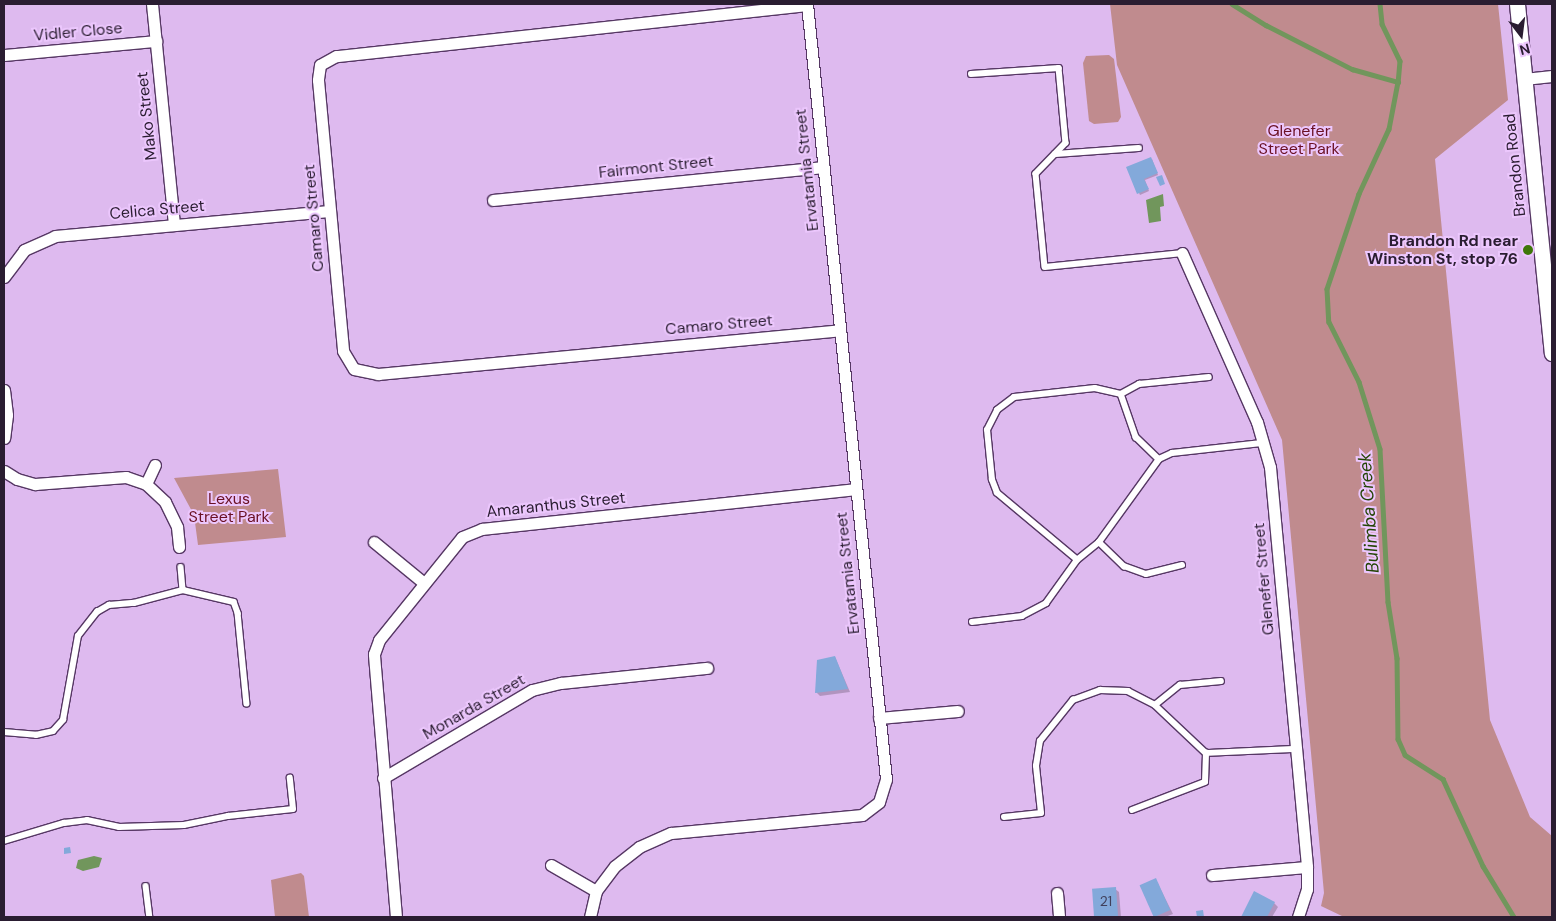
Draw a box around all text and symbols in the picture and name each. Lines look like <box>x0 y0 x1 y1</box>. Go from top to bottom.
north arrow <box>1496 10 1546 60</box>
street label: Vidler Close <box>33 19 123 45</box>
text: N <box>1518 39 1532 60</box>
street label: Mako Street <box>133 71 161 161</box>
street label: Ervatamia Street <box>791 108 823 232</box>
street label: Brandon Road <box>1500 112 1530 218</box>
park label: Glenefer Street Park <box>1258 121 1340 159</box>
street label: Fairmont Street <box>598 151 714 183</box>
street label: Camaro Street <box>300 163 328 273</box>
street label: Celica Street <box>109 196 205 224</box>
place label: Brandon Rd near Winston St, stop 76 <box>1367 231 1518 269</box>
marker: Brandon Rd near Winston St, stop 76 <box>1522 244 1534 256</box>
street label: Camaro Street <box>664 311 774 339</box>
water label: Bulimba Creek <box>1354 452 1384 574</box>
street label: Amaranthus Street <box>486 488 626 522</box>
park label: Lexus Street Park <box>188 489 270 527</box>
street label: Ervatamia Street <box>832 511 864 635</box>
street label: Glenefer Street <box>1250 522 1278 636</box>
street label: Monarda Street <box>419 670 529 744</box>
house number: 21 <box>1100 893 1112 909</box>

